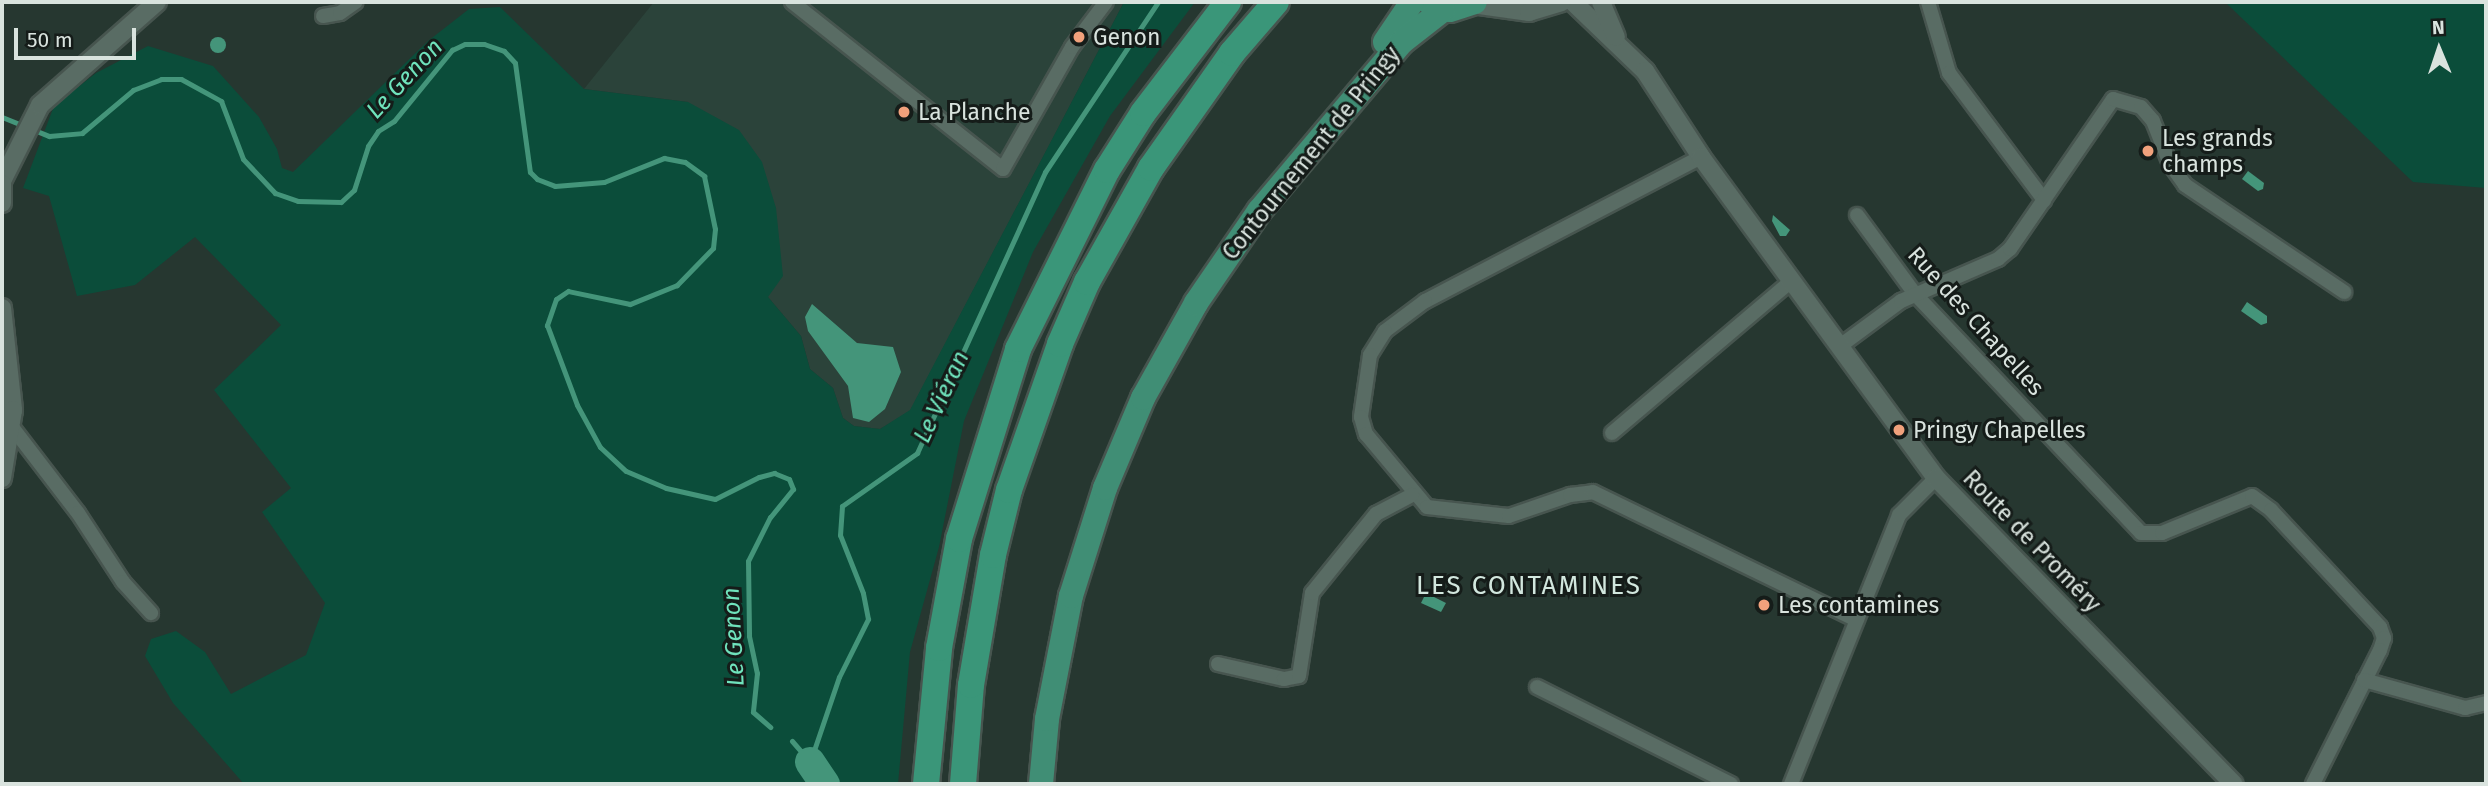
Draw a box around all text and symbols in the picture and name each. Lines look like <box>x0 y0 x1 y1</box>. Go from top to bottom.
scale bar <box>18 14 140 58</box>
north arrow <box>2404 14 2474 84</box>
text: N <box>2432 16 2445 39</box>
place label: Genon <box>1093 23 1160 51</box>
text: 50 m <box>27 27 73 53</box>
marker: Genon <box>1071 29 1087 45</box>
water label: Le Genon <box>361 33 449 125</box>
street label: Contournement de Pringy <box>1216 41 1406 265</box>
place label: La Planche <box>918 98 1031 126</box>
marker: La Planche <box>896 104 912 120</box>
place label: Les grands champs <box>2162 124 2273 178</box>
marker: Les grands champs <box>2140 143 2156 159</box>
street label: Rue des Chapelles <box>1902 241 2050 401</box>
water label: Le Viéran <box>908 346 976 448</box>
place label: Pringy Chapelles <box>1913 416 2086 444</box>
marker: Pringy Chapelles <box>1891 422 1907 438</box>
street label: Route de Proméry <box>1957 464 2107 618</box>
district label: LES CONTAMINES <box>1418 570 1640 602</box>
water label: Le Genon <box>717 587 751 687</box>
place label: Les contamines <box>1778 591 1939 619</box>
marker: Les contamines <box>1756 597 1772 613</box>

